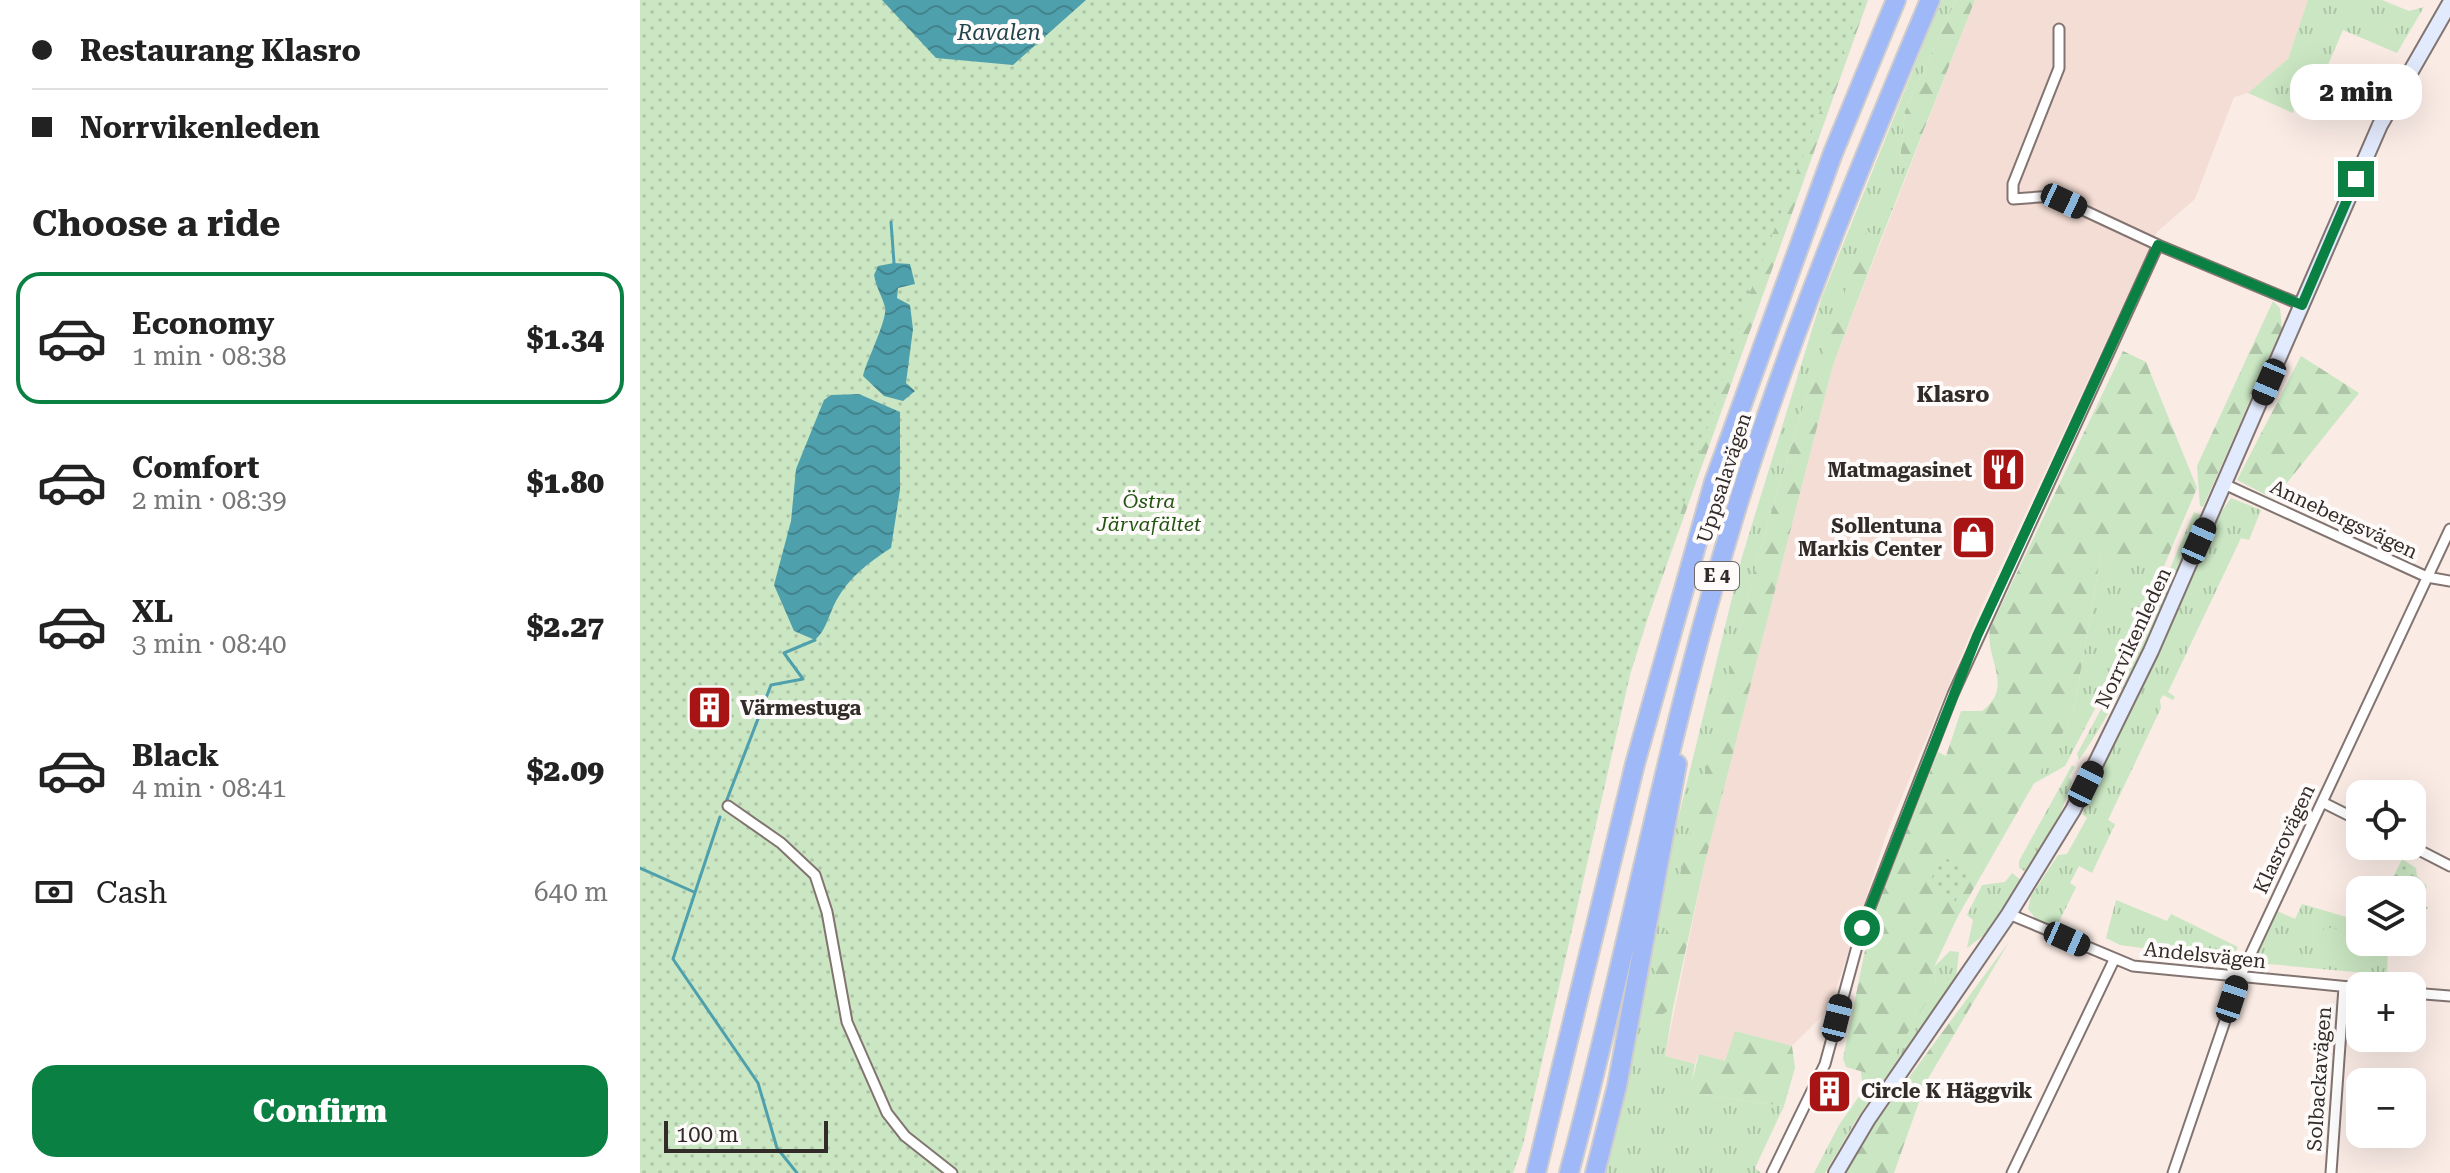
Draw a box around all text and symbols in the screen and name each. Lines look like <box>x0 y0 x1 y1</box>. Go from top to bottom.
water label: Ravalen <box>956 20 1041 45</box>
text: Restaurang Klasro <box>80 33 361 68</box>
callout: 2 min <box>2290 63 2422 119</box>
text: 2 min <box>2319 77 2393 107</box>
text: Norrvikenleden <box>80 110 320 145</box>
route end <box>2338 161 2374 197</box>
car <box>2037 180 2091 222</box>
text: Choose a ride <box>32 203 280 245</box>
icon: car <box>36 302 108 374</box>
text: Economy <box>132 306 274 341</box>
text: $1.34 <box>527 321 604 356</box>
text: 1 min · 08:38 <box>132 341 287 371</box>
car <box>2249 355 2289 409</box>
district label: Klasro <box>1916 382 1990 407</box>
street label: Uppsalavägen <box>1692 410 1756 546</box>
icon: car <box>36 446 108 518</box>
restaurant icon: Matmagasinet <box>1979 446 2027 494</box>
text: Comfort <box>132 450 259 485</box>
place label: Matmagasinet <box>1828 458 1972 482</box>
text: $1.80 <box>527 465 604 500</box>
street label: Annebergsvägen <box>2267 474 2422 564</box>
text: 2 min · 08:39 <box>132 485 287 515</box>
park label: Östra Järvafältet <box>1096 489 1202 536</box>
shop icon: Sollentuna Markis Center <box>1949 513 1997 561</box>
place label: Sollentuna Markis Center <box>1798 514 1942 561</box>
car <box>2178 514 2220 568</box>
road number: E 4 <box>1695 562 1739 590</box>
street label: Norrvikenleden <box>2090 564 2176 712</box>
icon: car <box>36 590 108 662</box>
text: XL <box>132 594 173 629</box>
text: $2.27 <box>527 609 604 644</box>
text: 3 min · 08:40 <box>132 629 287 659</box>
building icon: Värmestuga <box>685 684 733 732</box>
place label: Värmestuga <box>740 696 862 720</box>
icon: car <box>36 734 108 806</box>
text: Black <box>132 738 219 773</box>
text: $2.09 <box>527 753 604 788</box>
car <box>2065 757 2107 811</box>
text: 4 min · 08:41 <box>132 773 287 803</box>
street label: Klasrovägen <box>2248 780 2320 897</box>
map controls <box>2346 780 2426 1148</box>
button: locate <box>2346 780 2426 860</box>
icon: cash <box>32 870 76 914</box>
text: Cash <box>96 875 167 910</box>
button: layers <box>2346 876 2426 956</box>
text: 640 m <box>534 877 608 907</box>
route start <box>1844 910 1880 946</box>
car <box>2040 918 2094 960</box>
street label: Andelsvägen <box>2143 937 2267 973</box>
car <box>2213 972 2251 1026</box>
button: + <box>2346 972 2426 1052</box>
car <box>1820 992 1854 1044</box>
street label: Solbackavägen <box>2302 1006 2336 1152</box>
button: Confirm <box>32 1065 608 1157</box>
building icon: Circle K Häggvik <box>1806 1067 1854 1115</box>
button: − <box>2346 1068 2426 1148</box>
place label: Circle K Häggvik <box>1861 1079 2033 1103</box>
scale bar <box>664 1117 828 1153</box>
text: 100 m <box>676 1122 739 1147</box>

